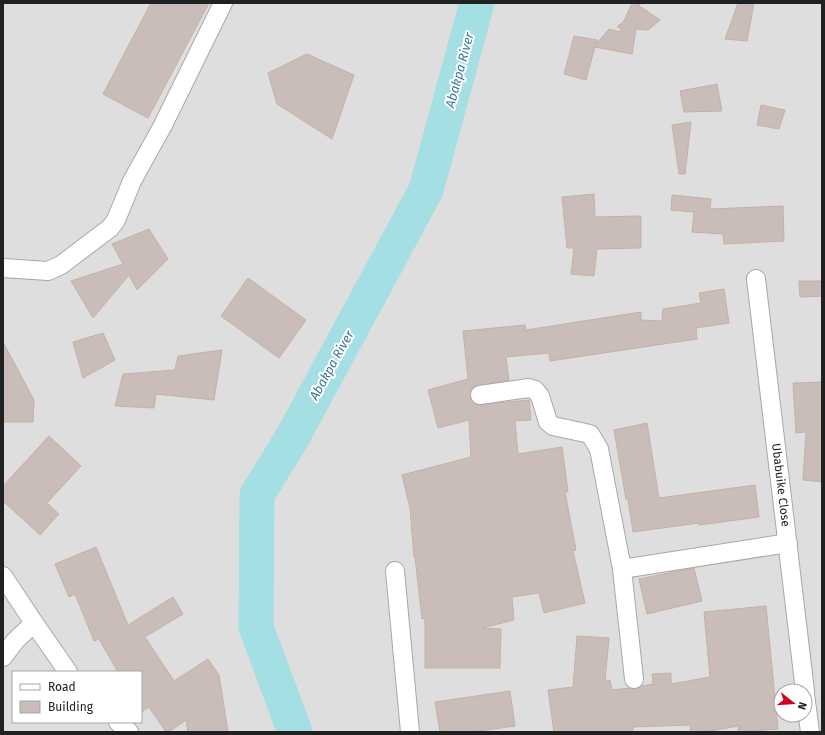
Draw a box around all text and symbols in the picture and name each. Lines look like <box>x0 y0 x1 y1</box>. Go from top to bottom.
water label: Abakpa River <box>442 30 477 110</box>
water label: Abakpa River <box>306 327 357 403</box>
street label: Ubabuike Close <box>769 442 793 528</box>
legend <box>12 671 142 723</box>
text: Road <box>48 680 76 694</box>
north arrow <box>773 683 813 723</box>
text: Building <box>48 700 94 714</box>
text: N <box>795 700 809 711</box>

